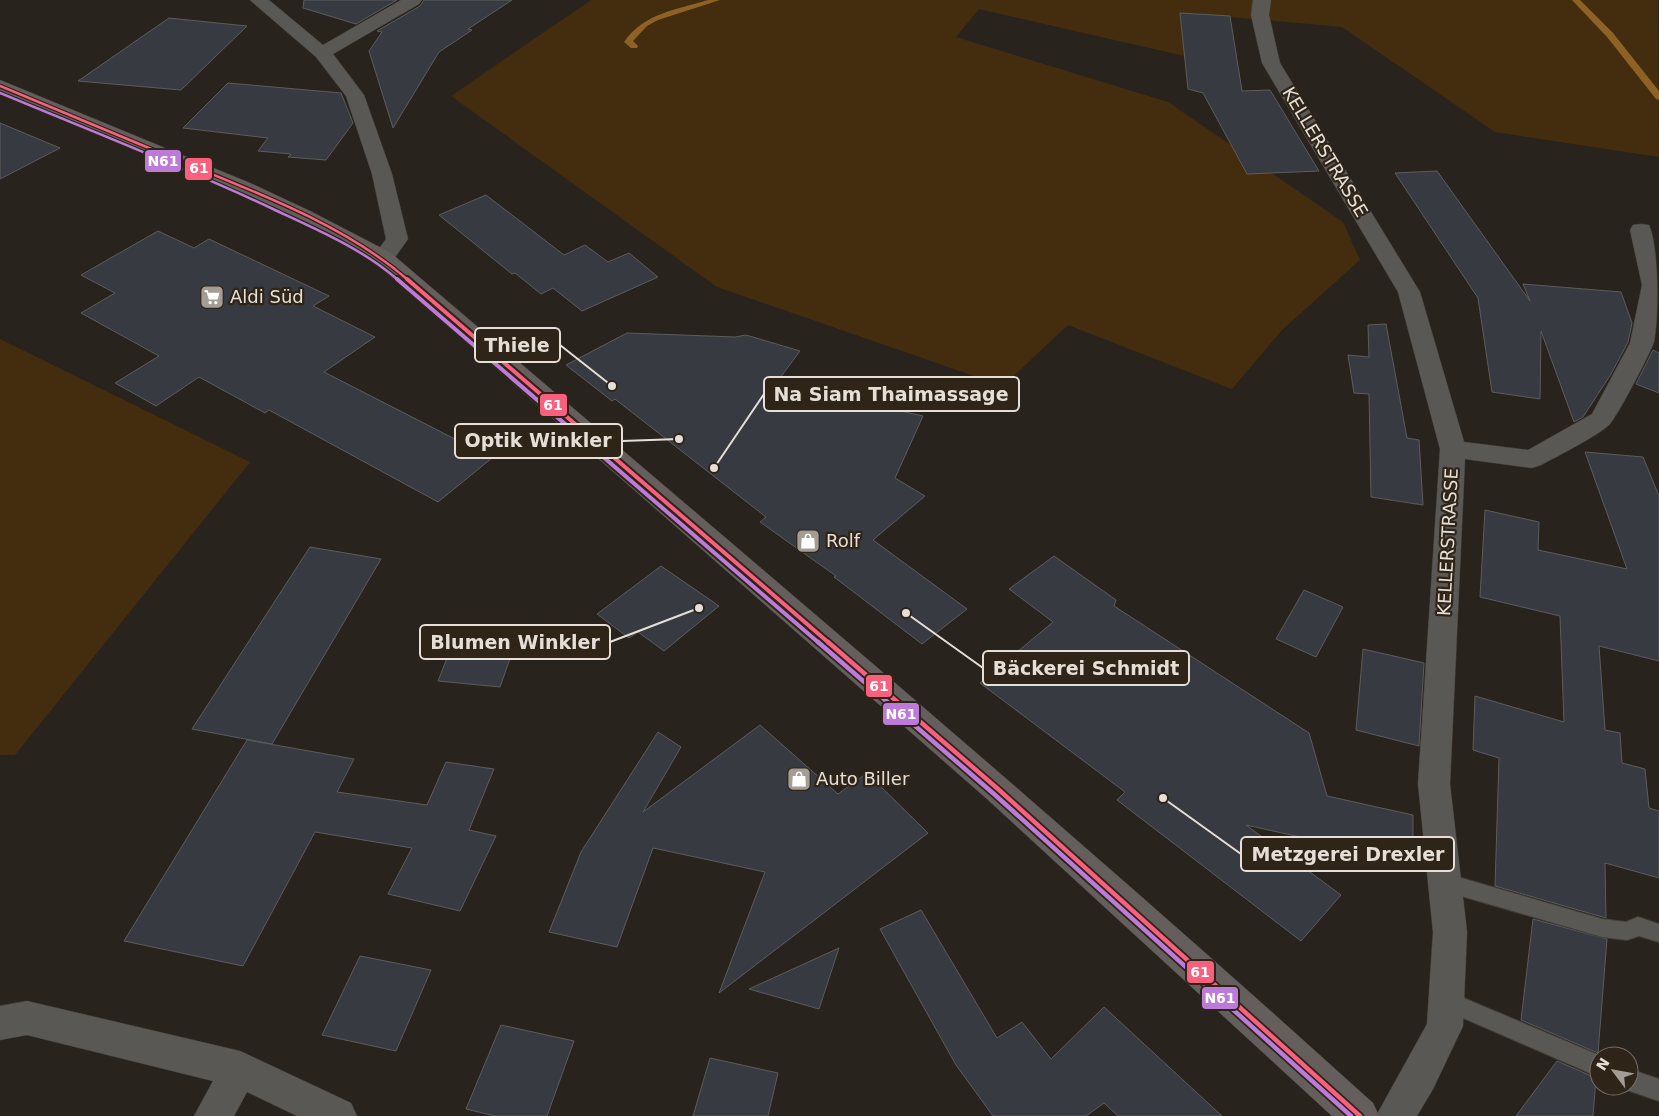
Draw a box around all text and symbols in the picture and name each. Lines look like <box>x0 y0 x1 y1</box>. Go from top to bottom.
street label: KELLERSTRASSE <box>1278 83 1373 221</box>
line badge: N61 <box>144 149 182 173</box>
text: N61 <box>147 153 179 169</box>
line badge: 61 <box>184 157 213 181</box>
text: 61 <box>189 160 209 176</box>
supermarket icon: Aldi Süd <box>199 284 225 310</box>
place label: Aldi Süd <box>230 286 304 307</box>
callout: Thiele <box>475 328 560 362</box>
text: Thiele <box>484 334 550 356</box>
callout: Na Siam Thaimassage <box>764 377 1019 411</box>
text: Na Siam Thaimassage <box>773 383 1009 405</box>
line badge: 61 <box>539 393 568 417</box>
text: 61 <box>543 397 563 413</box>
callout: Optik Winkler <box>455 424 622 458</box>
text: Optik Winkler <box>465 429 612 451</box>
street label: KELLERSTRASSE <box>1433 468 1462 616</box>
shop icon: Rolf <box>795 528 821 554</box>
place label: Rolf <box>826 530 861 551</box>
callout: Blumen Winkler <box>420 625 610 659</box>
text: Blumen Winkler <box>430 631 601 653</box>
callout: Bäckerei Schmidt <box>983 651 1189 685</box>
text: Bäckerei Schmidt <box>993 657 1179 679</box>
line badge: 61 <box>865 674 893 698</box>
text: 61 <box>869 678 889 694</box>
line badge: N61 <box>882 702 920 726</box>
text: N61 <box>885 706 917 722</box>
shop icon: Auto Biller <box>786 766 812 792</box>
place label: Auto Biller <box>816 768 910 789</box>
callout: Metzgerei Drexler <box>1241 837 1454 871</box>
text: Metzgerei Drexler <box>1252 843 1445 865</box>
line badge: 61 <box>1186 960 1215 984</box>
text: 61 <box>1190 964 1210 980</box>
line badge: N61 <box>1201 986 1239 1010</box>
text: N61 <box>1204 990 1236 1006</box>
north arrow <box>1589 1046 1639 1096</box>
text: N <box>1593 1055 1613 1073</box>

